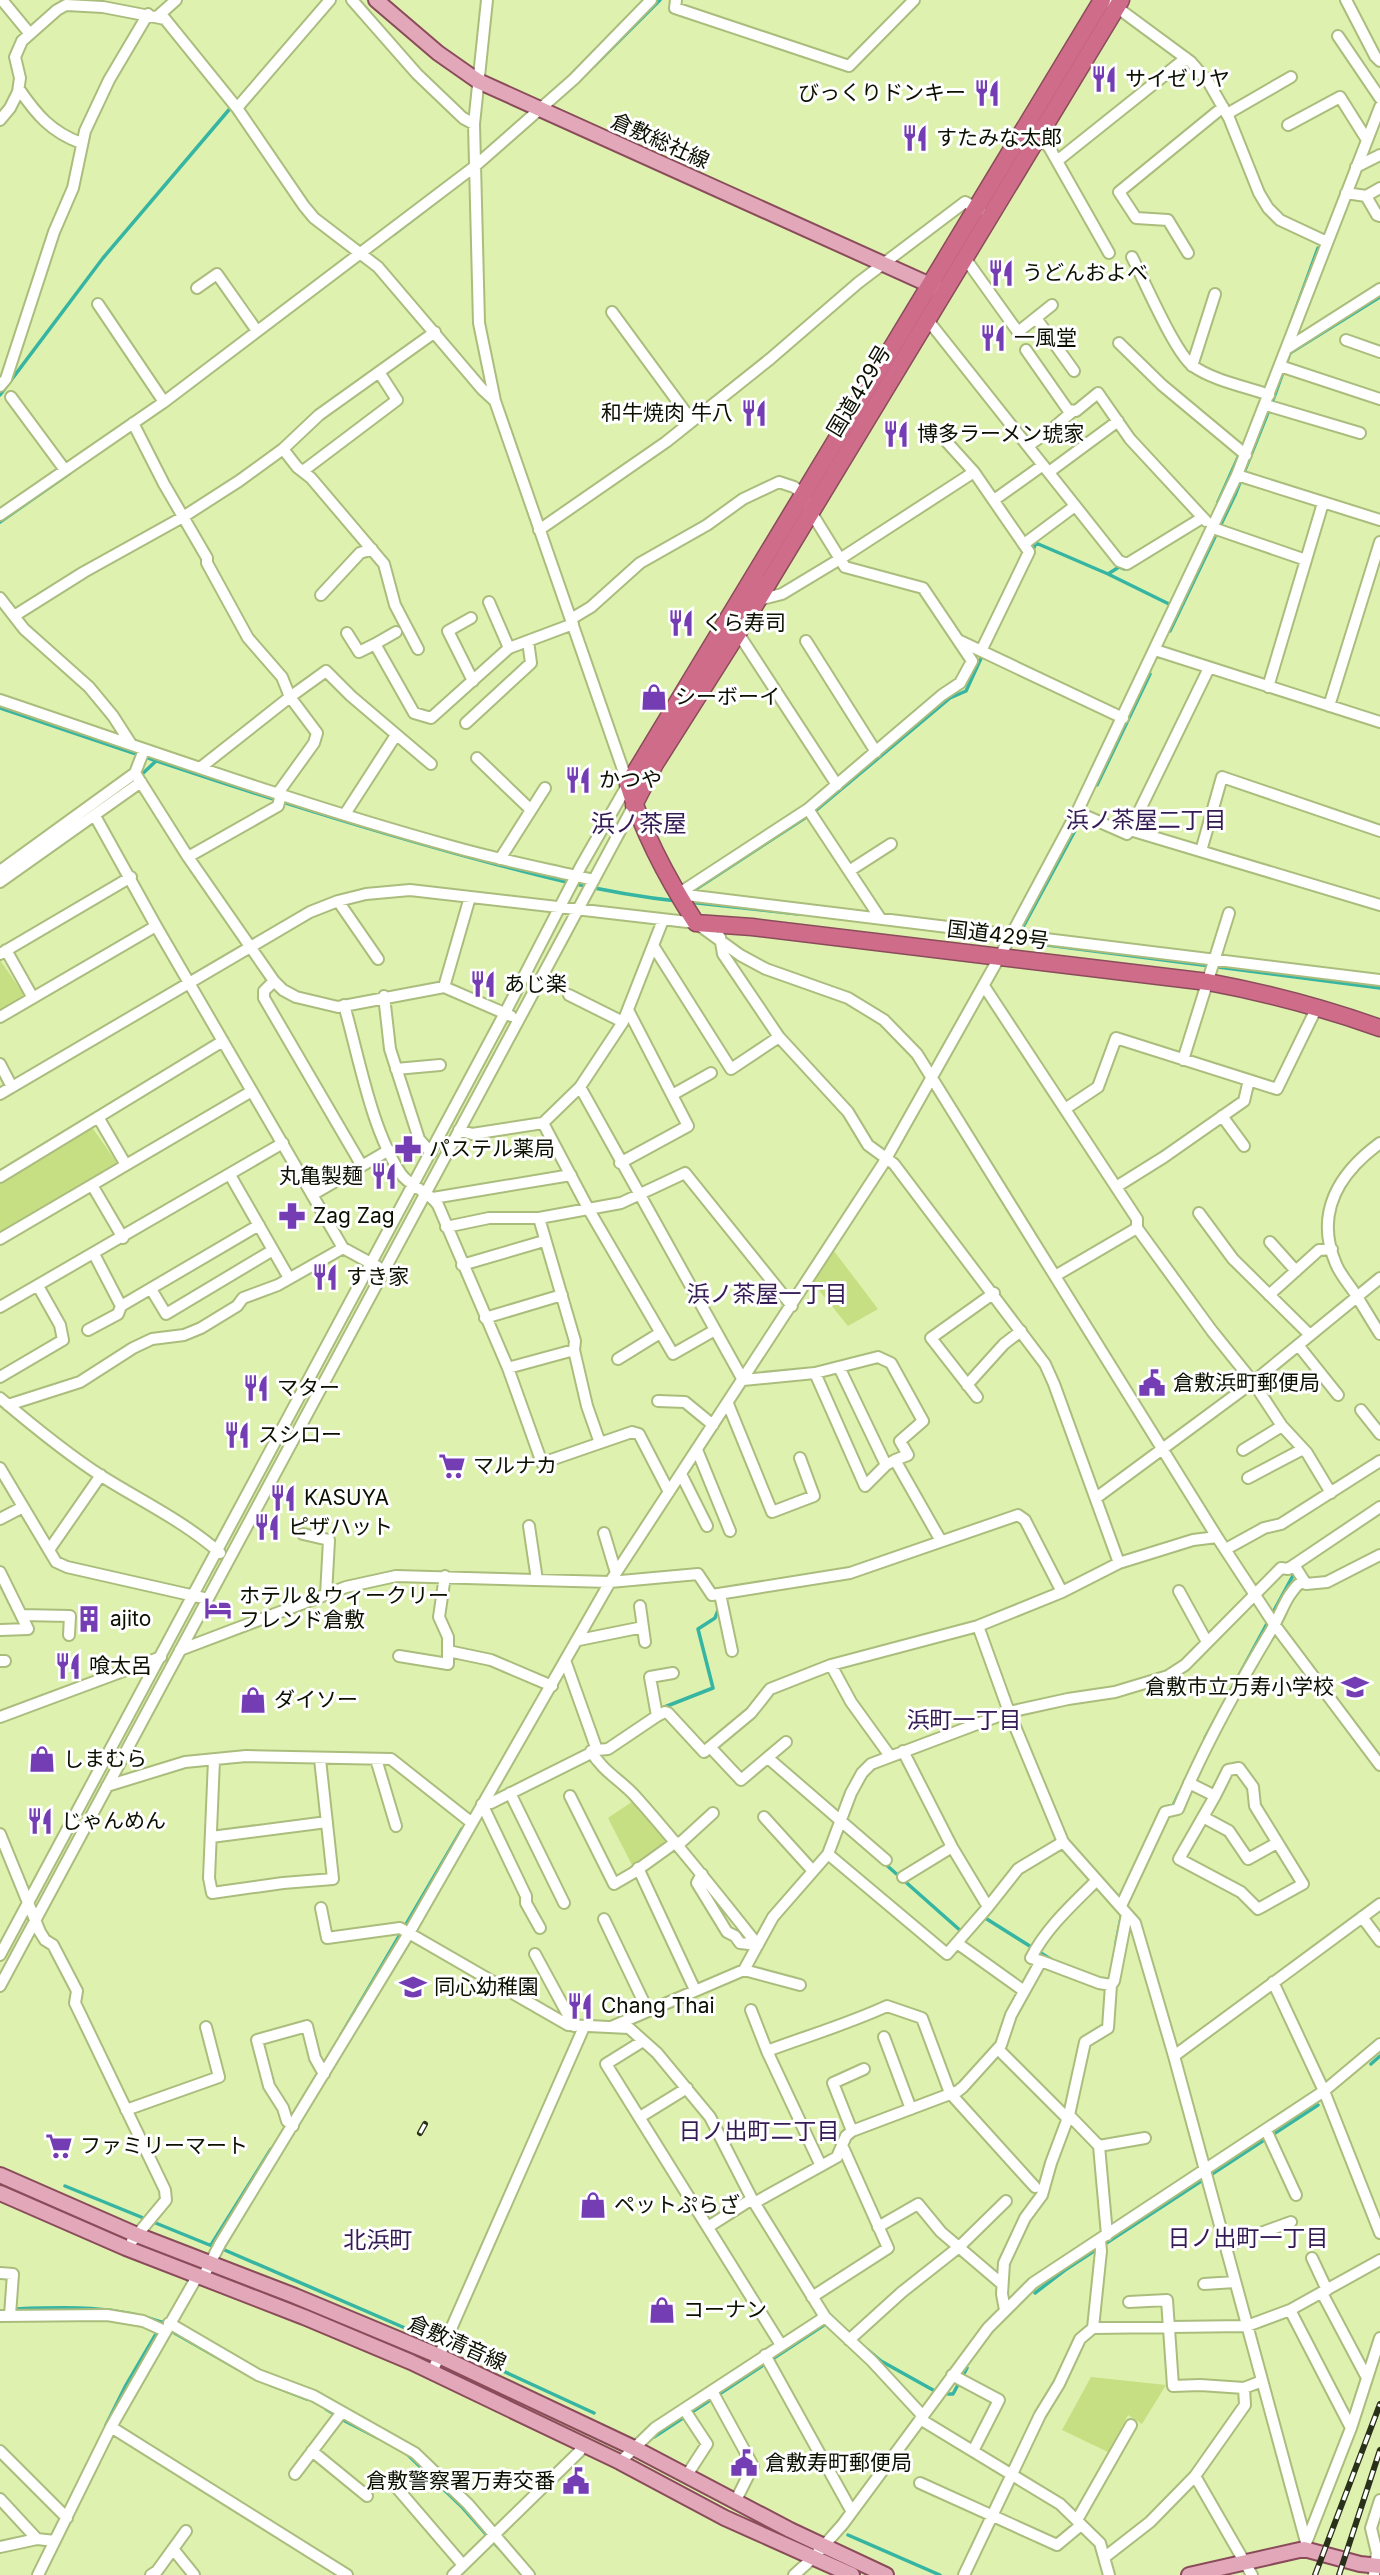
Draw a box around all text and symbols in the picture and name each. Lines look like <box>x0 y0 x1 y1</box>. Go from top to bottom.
restaurant icon: サイゼリヤ <box>1089 64 1119 94</box>
place label: サイゼリヤ <box>1125 66 1230 91</box>
restaurant icon: びっくりドンキー <box>972 78 1002 108</box>
place label: びっくりドンキー <box>798 80 966 105</box>
street label: 倉敷総社線 <box>607 108 713 173</box>
restaurant icon: すたみな太郎 <box>900 123 930 153</box>
place label: すたみな太郎 <box>936 125 1062 150</box>
restaurant icon: うどんおよべ <box>986 258 1016 288</box>
place label: うどんおよべ <box>1022 260 1148 285</box>
restaurant icon: 一風堂 <box>978 323 1008 353</box>
place label: 一風堂 <box>1014 325 1077 350</box>
street label: 国道429号 <box>821 340 896 441</box>
restaurant icon: 和牛焼肉 牛八 <box>739 398 769 428</box>
place label: 和牛焼肉 牛八 <box>601 400 733 425</box>
restaurant icon: 博多ラーメン琥家 <box>881 419 911 449</box>
place label: 博多ラーメン琥家 <box>917 421 1084 446</box>
restaurant icon: くら寿司 <box>666 608 696 638</box>
place label: くら寿司 <box>702 610 786 635</box>
shop icon: シーボーイ <box>639 682 669 712</box>
place label: シーボーイ <box>675 684 780 709</box>
restaurant icon: かつや <box>563 765 593 795</box>
place label: かつや <box>599 767 662 792</box>
district label: 浜ノ茶屋二丁目 <box>1066 806 1227 834</box>
district label: 浜ノ茶屋 <box>591 809 687 838</box>
street label: 国道429号 <box>946 916 1050 953</box>
restaurant icon: あじ楽 <box>468 969 498 999</box>
place label: あじ楽 <box>504 971 567 996</box>
pharmacy icon: パステル薬局 <box>393 1134 423 1164</box>
place label: パステル薬局 <box>429 1136 555 1161</box>
restaurant icon: 丸亀製麺 <box>369 1161 399 1191</box>
place label: 丸亀製麺 <box>279 1163 363 1188</box>
pharmacy icon: Zag Zag <box>277 1201 307 1231</box>
place label: Zag Zag <box>313 1203 395 1228</box>
restaurant icon: すき家 <box>310 1262 340 1292</box>
place label: すき家 <box>346 1264 409 1289</box>
district label: 浜ノ茶屋一丁目 <box>687 1280 848 1308</box>
public building icon: 倉敷浜町郵便局 <box>1137 1368 1167 1398</box>
place label: 倉敷浜町郵便局 <box>1173 1370 1320 1395</box>
restaurant icon: マター <box>241 1373 271 1403</box>
place label: マター <box>277 1375 340 1400</box>
restaurant icon: スシロー <box>222 1420 252 1450</box>
place label: スシロー <box>258 1422 342 1447</box>
supermarket icon: マルナカ <box>437 1451 467 1481</box>
place label: マルナカ <box>473 1453 557 1478</box>
restaurant icon: KASUYA <box>268 1483 298 1513</box>
place label: KASUYA <box>304 1485 389 1510</box>
restaurant icon: ピザハット <box>252 1512 282 1542</box>
place label: ピザハット <box>288 1514 393 1539</box>
place label: ホテル＆ウィークリー フレンド倉敷 <box>239 1583 449 1632</box>
hotel icon: ホテル＆ウィークリー フレンド倉敷 <box>203 1593 233 1623</box>
building icon: ajito <box>74 1604 104 1634</box>
place label: ajito <box>110 1606 151 1631</box>
restaurant icon: 喰太呂 <box>53 1651 83 1681</box>
place label: 喰太呂 <box>89 1653 152 1678</box>
school or university icon: 倉敷市立万寿小学校 <box>1340 1672 1370 1702</box>
place label: 倉敷市立万寿小学校 <box>1145 1674 1334 1699</box>
shop icon: ダイソー <box>238 1685 268 1715</box>
place label: ダイソー <box>274 1687 358 1712</box>
district label: 浜町一丁目 <box>907 1706 1022 1734</box>
shop icon: しまむら <box>27 1744 57 1774</box>
place label: しまむら <box>63 1746 147 1771</box>
restaurant icon: じゃんめん <box>25 1806 55 1836</box>
place label: じゃんめん <box>61 1808 166 1833</box>
school or university icon: 同心幼稚園 <box>398 1972 428 2002</box>
place label: 同心幼稚園 <box>434 1974 539 1999</box>
restaurant icon: Chang Thai <box>565 1991 595 2021</box>
place label: Chang Thai <box>601 1993 715 2018</box>
district label: 日ノ出町二丁目 <box>679 2117 840 2145</box>
supermarket icon: ファミリーマート <box>44 2131 74 2161</box>
place label: ファミリーマート <box>80 2133 248 2158</box>
shop icon: ペットぷらざ <box>578 2190 608 2220</box>
place label: ペットぷらざ <box>614 2192 740 2217</box>
district label: 日ノ出町一丁目 <box>1168 2224 1329 2252</box>
district label: 北浜町 <box>344 2226 413 2254</box>
shop icon: コーナン <box>647 2295 677 2325</box>
place label: コーナン <box>683 2297 767 2322</box>
street label: 倉敷清音線 <box>404 2310 510 2375</box>
public building icon: 倉敷寿町郵便局 <box>729 2448 759 2478</box>
place label: 倉敷寿町郵便局 <box>765 2450 912 2475</box>
public building icon: 倉敷警察署万寿交番 <box>561 2466 591 2496</box>
place label: 倉敷警察署万寿交番 <box>366 2468 555 2493</box>

